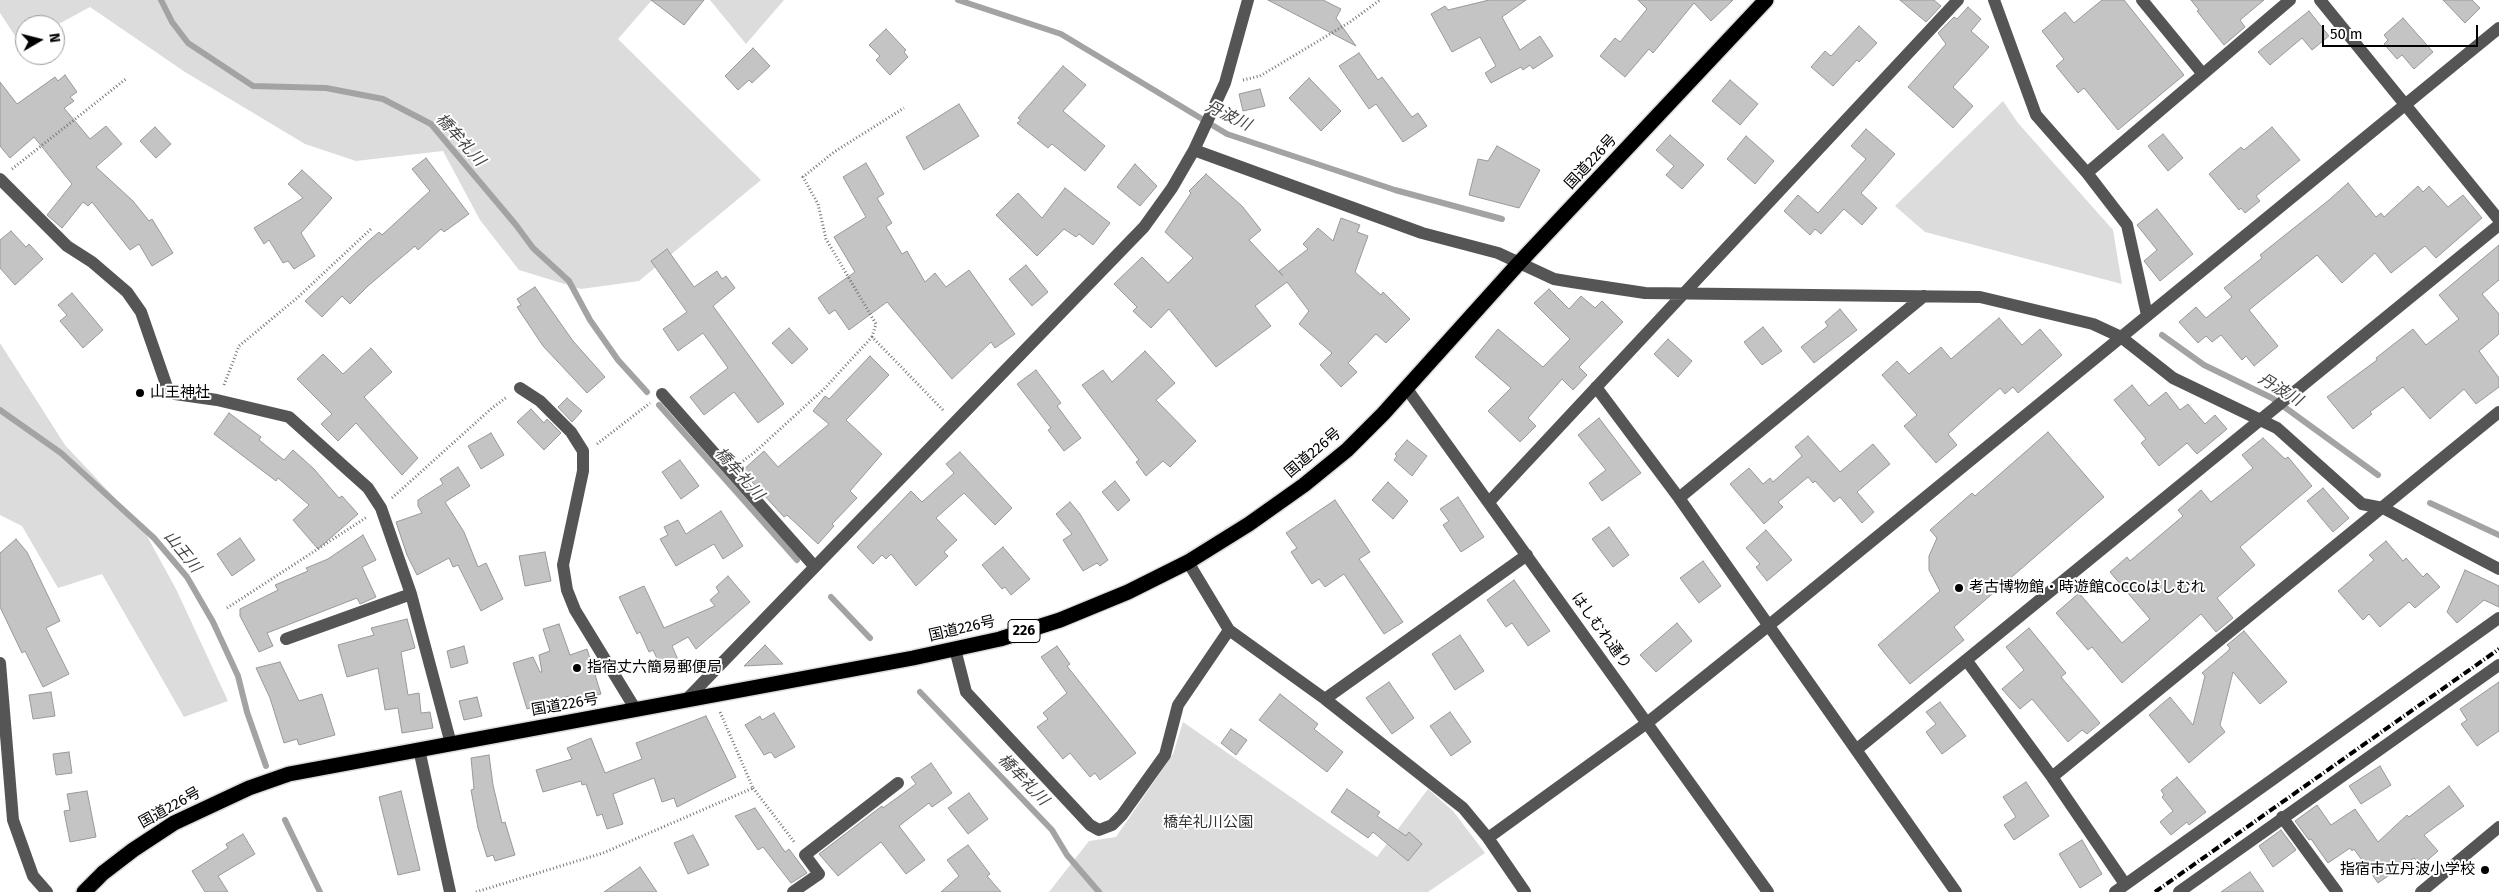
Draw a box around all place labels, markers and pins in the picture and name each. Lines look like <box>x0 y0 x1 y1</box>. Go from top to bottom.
place label: 山王神社 <box>150 384 210 402</box>
marker: 山王神社 <box>134 387 146 399</box>
place label: 考古博物館・時遊館CoCCoはしむれ <box>1969 579 2206 597</box>
marker: 考古博物館・時遊館CoCCoはしむれ <box>1953 582 1965 594</box>
place label: 指宿丈六簡易郵便局 <box>587 659 722 677</box>
marker: 指宿丈六簡易郵便局 <box>571 662 583 674</box>
place label: 指宿市立丹波小学校 <box>2340 861 2475 879</box>
marker: 指宿市立丹波小学校 <box>2479 864 2491 876</box>

